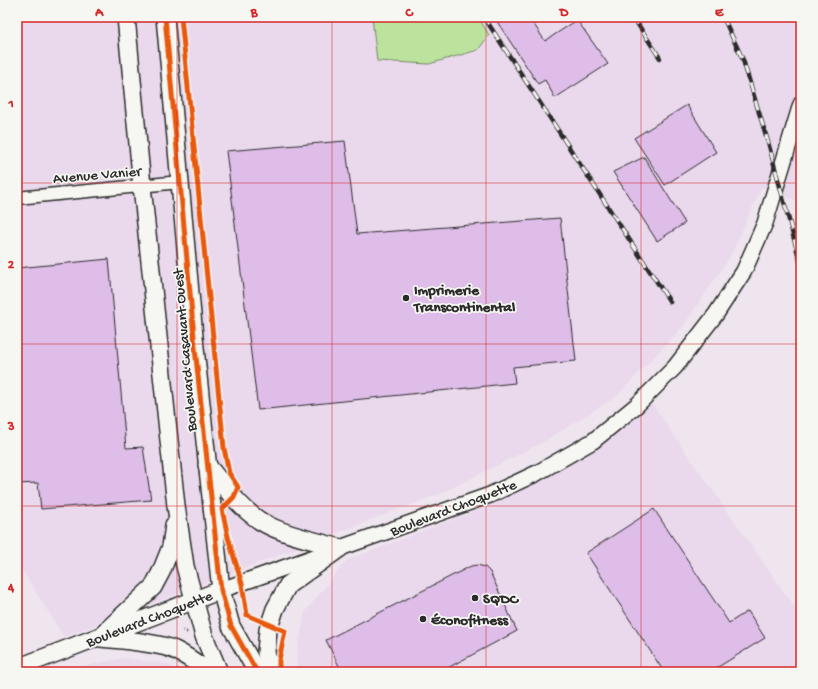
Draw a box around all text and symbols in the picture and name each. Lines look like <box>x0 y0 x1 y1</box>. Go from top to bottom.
text: A <box>94 6 104 21</box>
text: B <box>250 6 259 21</box>
text: C <box>404 6 414 21</box>
text: D <box>559 6 569 21</box>
text: E <box>715 6 724 21</box>
text: 1 <box>7 97 14 112</box>
street label: Avenue Vanier <box>52 163 144 189</box>
text: 2 <box>8 258 15 273</box>
street label: Boulevard Casavant Ouest <box>170 266 202 433</box>
place label: Imprimerie Transcontinental <box>413 282 516 317</box>
marker: Imprimerie Transcontinental <box>401 293 411 303</box>
text: 3 <box>7 420 15 435</box>
street label: Boulevard Choquette <box>387 476 520 542</box>
text: 4 <box>7 581 15 596</box>
street label: Boulevard Choquette <box>83 587 216 653</box>
place label: SQDC <box>483 591 520 609</box>
marker: SQDC <box>470 593 480 603</box>
place label: Éconofitness <box>431 612 509 630</box>
marker: Éconofitness <box>418 614 428 624</box>

